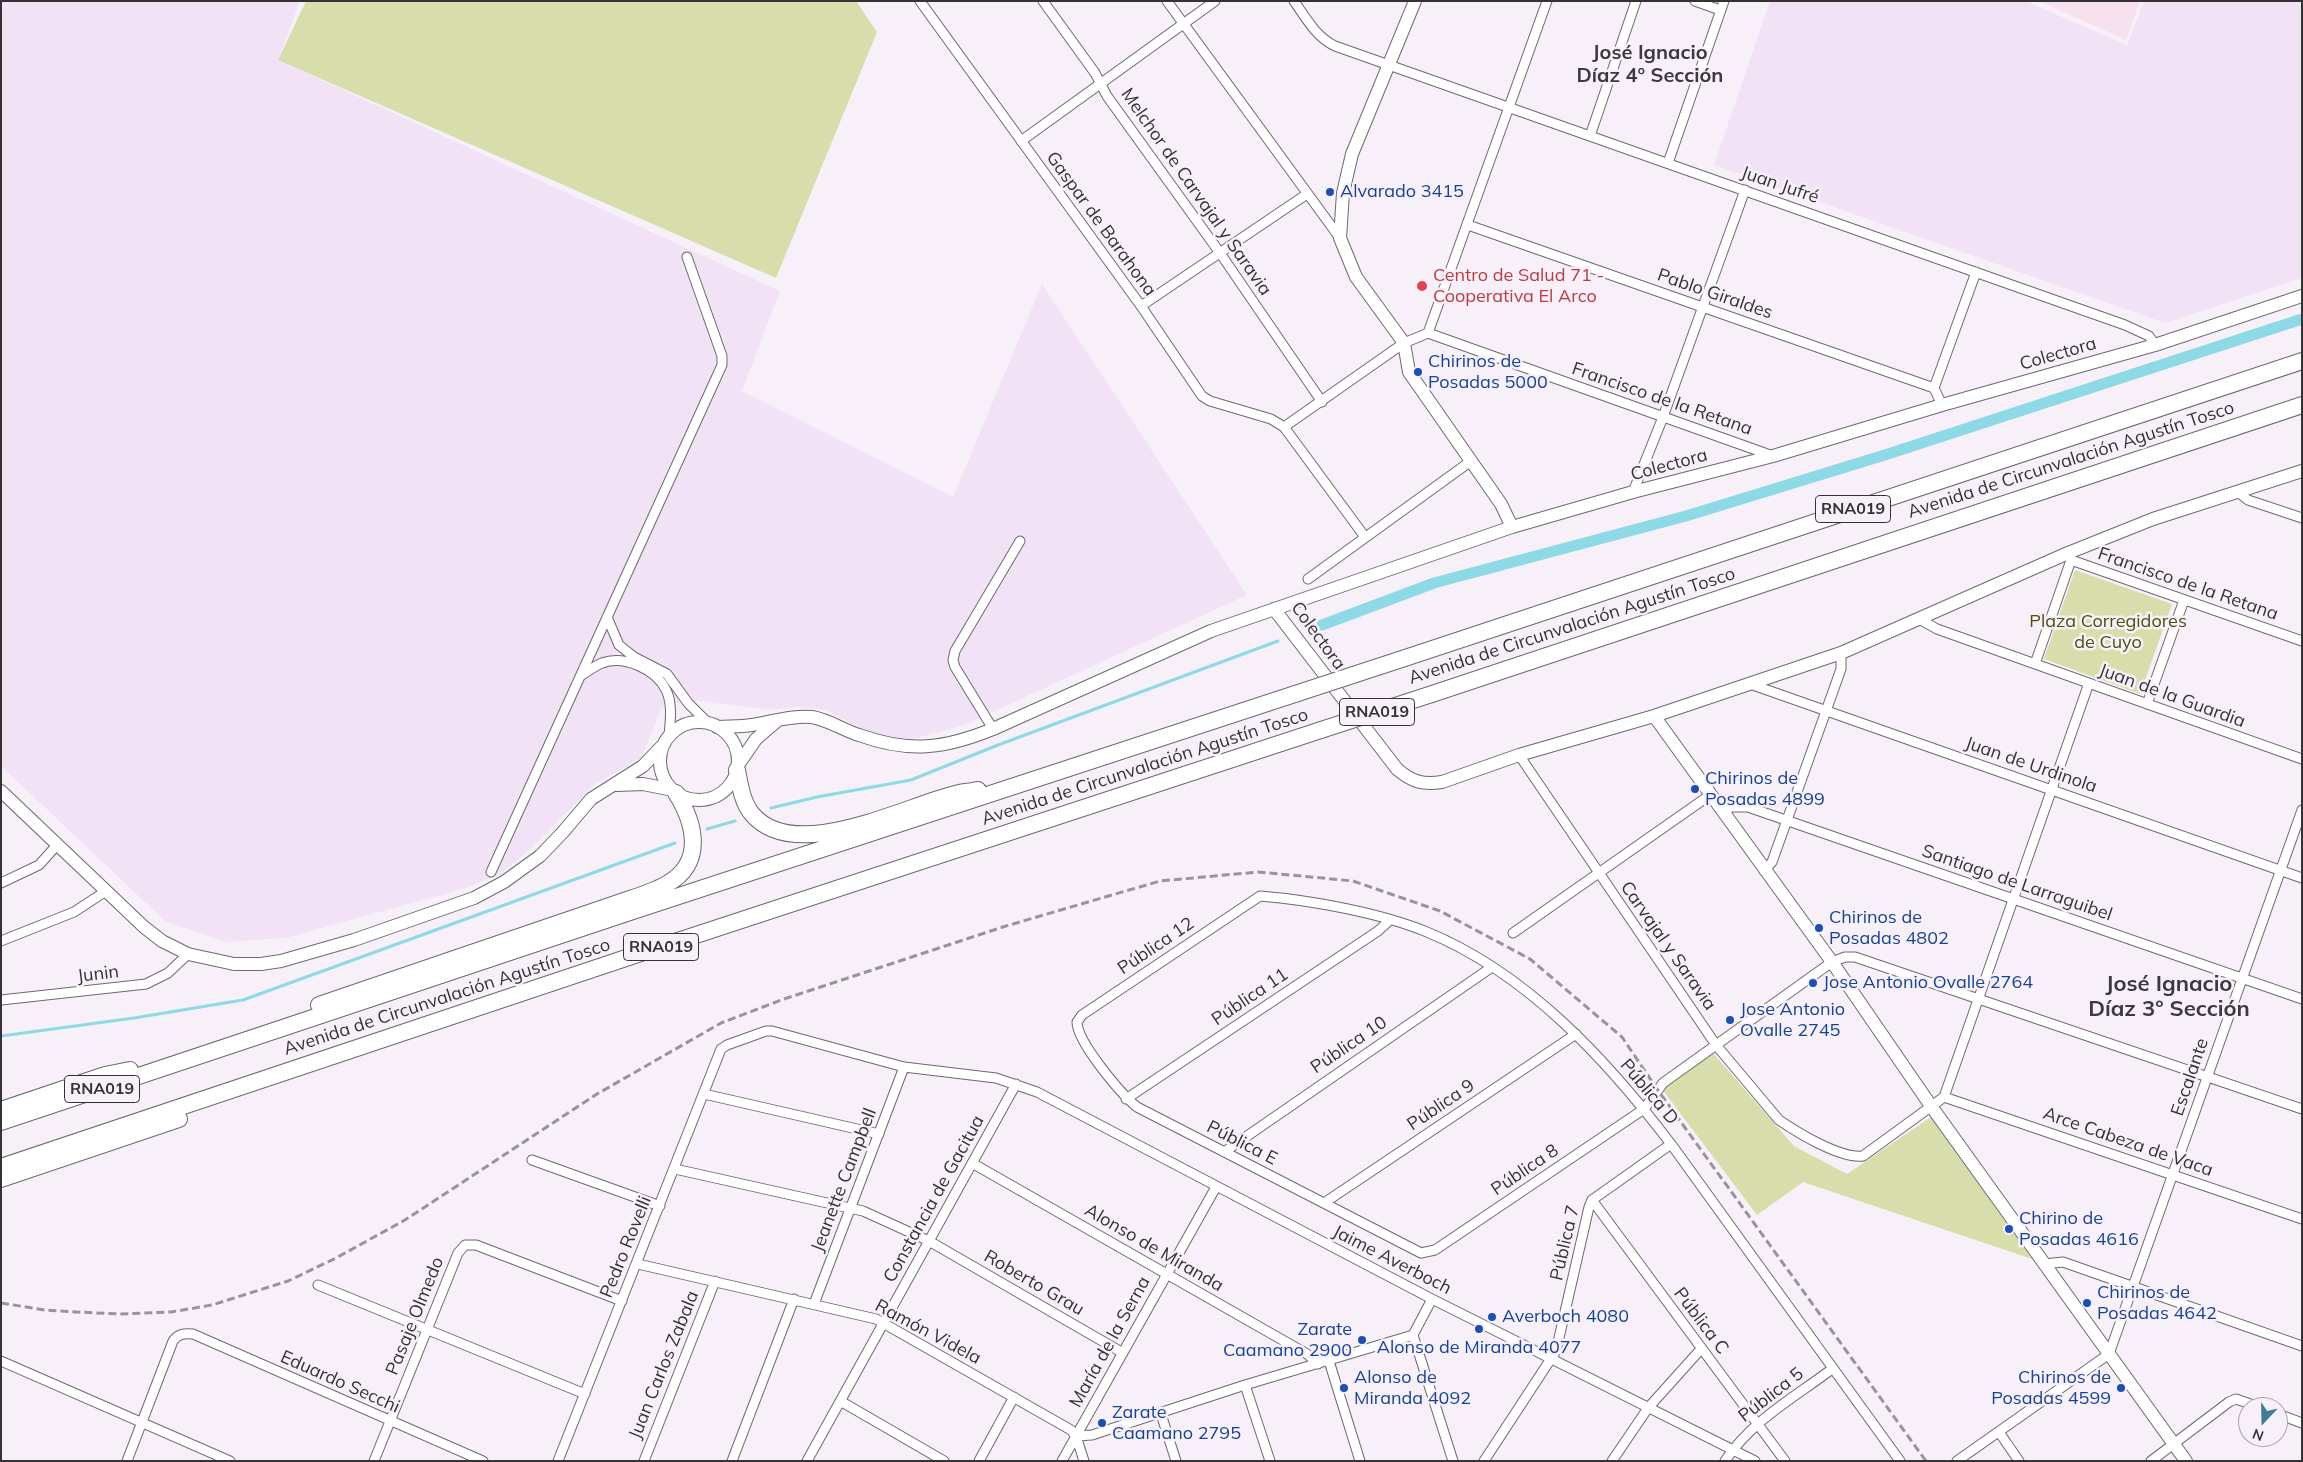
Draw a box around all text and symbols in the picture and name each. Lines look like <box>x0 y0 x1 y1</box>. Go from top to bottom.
district label: José Ignacio Díaz 4° Sección <box>1577 41 1723 88</box>
street label: Melchor de Carvajal y Saravia <box>1116 84 1276 300</box>
street label: Gaspar de Barahona <box>1041 147 1161 301</box>
street label: Juan Jufré <box>1738 162 1822 208</box>
place label: Alvarado 3415 <box>1340 181 1464 203</box>
marker: Alvarado 3415 <box>1324 186 1336 198</box>
street label: Pablo Giraldes <box>1654 264 1776 324</box>
place label: Centro de Salud 71 - Cooperativa El Arco <box>1433 265 1604 308</box>
marker: Centro de Salud 71 - Cooperativa El Arco <box>1415 279 1429 293</box>
street label: Colectora <box>2017 333 2099 375</box>
place label: Chirinos de Posadas 5000 <box>1428 351 1548 394</box>
street label: Francisco de la Retana <box>1569 358 1755 440</box>
marker: Chirinos de Posadas 5000 <box>1412 366 1424 378</box>
street label: Avenida de Circunvalación Agustín Tosco <box>1905 397 2237 523</box>
street label: Colectora <box>1628 444 1710 486</box>
road number: RNA019 <box>1816 496 1890 522</box>
street label: Francisco de la Retana <box>2095 543 2281 625</box>
street label: Avenida de Circunvalación Agustín Tosco <box>1406 563 1738 689</box>
street label: Colectora <box>1286 598 1350 674</box>
park label: Plaza Corregidores de Cuyo <box>2029 611 2187 654</box>
street label: Juan de la Guardia <box>2096 660 2248 732</box>
road number: RNA019 <box>1340 699 1414 726</box>
street label: Avenida de Circunvalación Agustín Tosco <box>979 704 1311 830</box>
street label: Juan de Urdinola <box>1962 732 2100 798</box>
place label: Chirinos de Posadas 4899 <box>1705 768 1825 811</box>
marker: Chirinos de Posadas 4899 <box>1689 783 1701 795</box>
street label: Santiago de Larraguibel <box>1919 840 2115 926</box>
street label: Carvajal y Saravia <box>1616 877 1720 1015</box>
place label: Chirinos de Posadas 4802 <box>1829 907 1949 950</box>
street label: Pública 12 <box>1114 913 1198 979</box>
marker: Chirinos de Posadas 4802 <box>1813 922 1825 934</box>
street label: Avenida de Circunvalación Agustín Tosco <box>281 934 613 1060</box>
road number: RNA019 <box>624 934 698 960</box>
street label: Junin <box>76 961 120 987</box>
street label: Pública 11 <box>1208 964 1292 1030</box>
district label: José Ignacio Díaz 3° Sección <box>2088 971 2250 1022</box>
place label: Jose Antonio Ovalle 2764 <box>1823 972 2033 994</box>
marker: Jose Antonio Ovalle 2764 <box>1807 977 1819 989</box>
place label: Jose Antonio Ovalle 2745 <box>1740 999 1845 1042</box>
street label: Pública 10 <box>1307 1012 1391 1078</box>
marker: Jose Antonio Ovalle 2745 <box>1724 1014 1736 1026</box>
street label: Escalante <box>2167 1035 2213 1119</box>
street label: Pública D <box>1615 1055 1683 1129</box>
street label: Pública 9 <box>1403 1075 1479 1135</box>
road number: RNA019 <box>64 1076 140 1102</box>
street label: Arce Cabeza de Vaca <box>2040 1103 2216 1181</box>
street label: Jeanette Campbell <box>807 1105 881 1255</box>
street label: Constancia de Gacitua <box>879 1112 989 1286</box>
street label: Pública E <box>1203 1116 1281 1170</box>
street label: Pública 8 <box>1487 1140 1563 1200</box>
street label: Pedro Rovelli <box>596 1193 656 1301</box>
street label: Alonso de Miranda <box>1081 1199 1227 1297</box>
street label: Pública 7 <box>1546 1203 1584 1283</box>
place label: Chirino de Posadas 4616 <box>2019 1208 2139 1250</box>
street label: Jaime Averboch <box>1329 1221 1455 1299</box>
marker: Chirino de Posadas 4616 <box>2003 1223 2015 1235</box>
street label: Roberto Grau <box>980 1246 1088 1320</box>
street label: Pasaje Olmedo <box>381 1254 449 1378</box>
street label: María de la Serna <box>1065 1273 1155 1411</box>
place label: Chirinos de Posadas 4642 <box>2097 1282 2217 1325</box>
street label: Pública C <box>1669 1283 1733 1359</box>
street label: Juan Carlos Zabala <box>624 1288 704 1442</box>
street label: Ramón Videla <box>871 1295 985 1369</box>
marker: Chirinos de Posadas 4642 <box>2081 1297 2093 1309</box>
place label: Averboch 4080 <box>1502 1306 1629 1328</box>
marker: Averboch 4080 <box>1486 1311 1498 1323</box>
place label: Zarate Caamano 2900 <box>1223 1319 1352 1362</box>
marker: Alonso de Miranda 4077 <box>1473 1323 1485 1335</box>
marker: Zarate Caamano 2900 <box>1356 1334 1368 1346</box>
place label: Alonso de Miranda 4077 <box>1377 1337 1581 1359</box>
street label: Eduardo Secchi <box>277 1346 403 1418</box>
street label: Pública 5 <box>1734 1363 1808 1427</box>
place label: Alonso de Miranda 4092 <box>1354 1367 1471 1410</box>
place label: Chirinos de Posadas 4599 <box>1991 1367 2111 1410</box>
marker: Alonso de Miranda 4092 <box>1338 1382 1350 1394</box>
marker: Chirinos de Posadas 4599 <box>2115 1382 2127 1394</box>
north arrow <box>2238 1397 2288 1447</box>
place label: Zarate Caamano 2795 <box>1112 1402 1241 1445</box>
marker: Zarate Caamano 2795 <box>1096 1417 1108 1429</box>
text: N <box>2250 1425 2266 1445</box>

